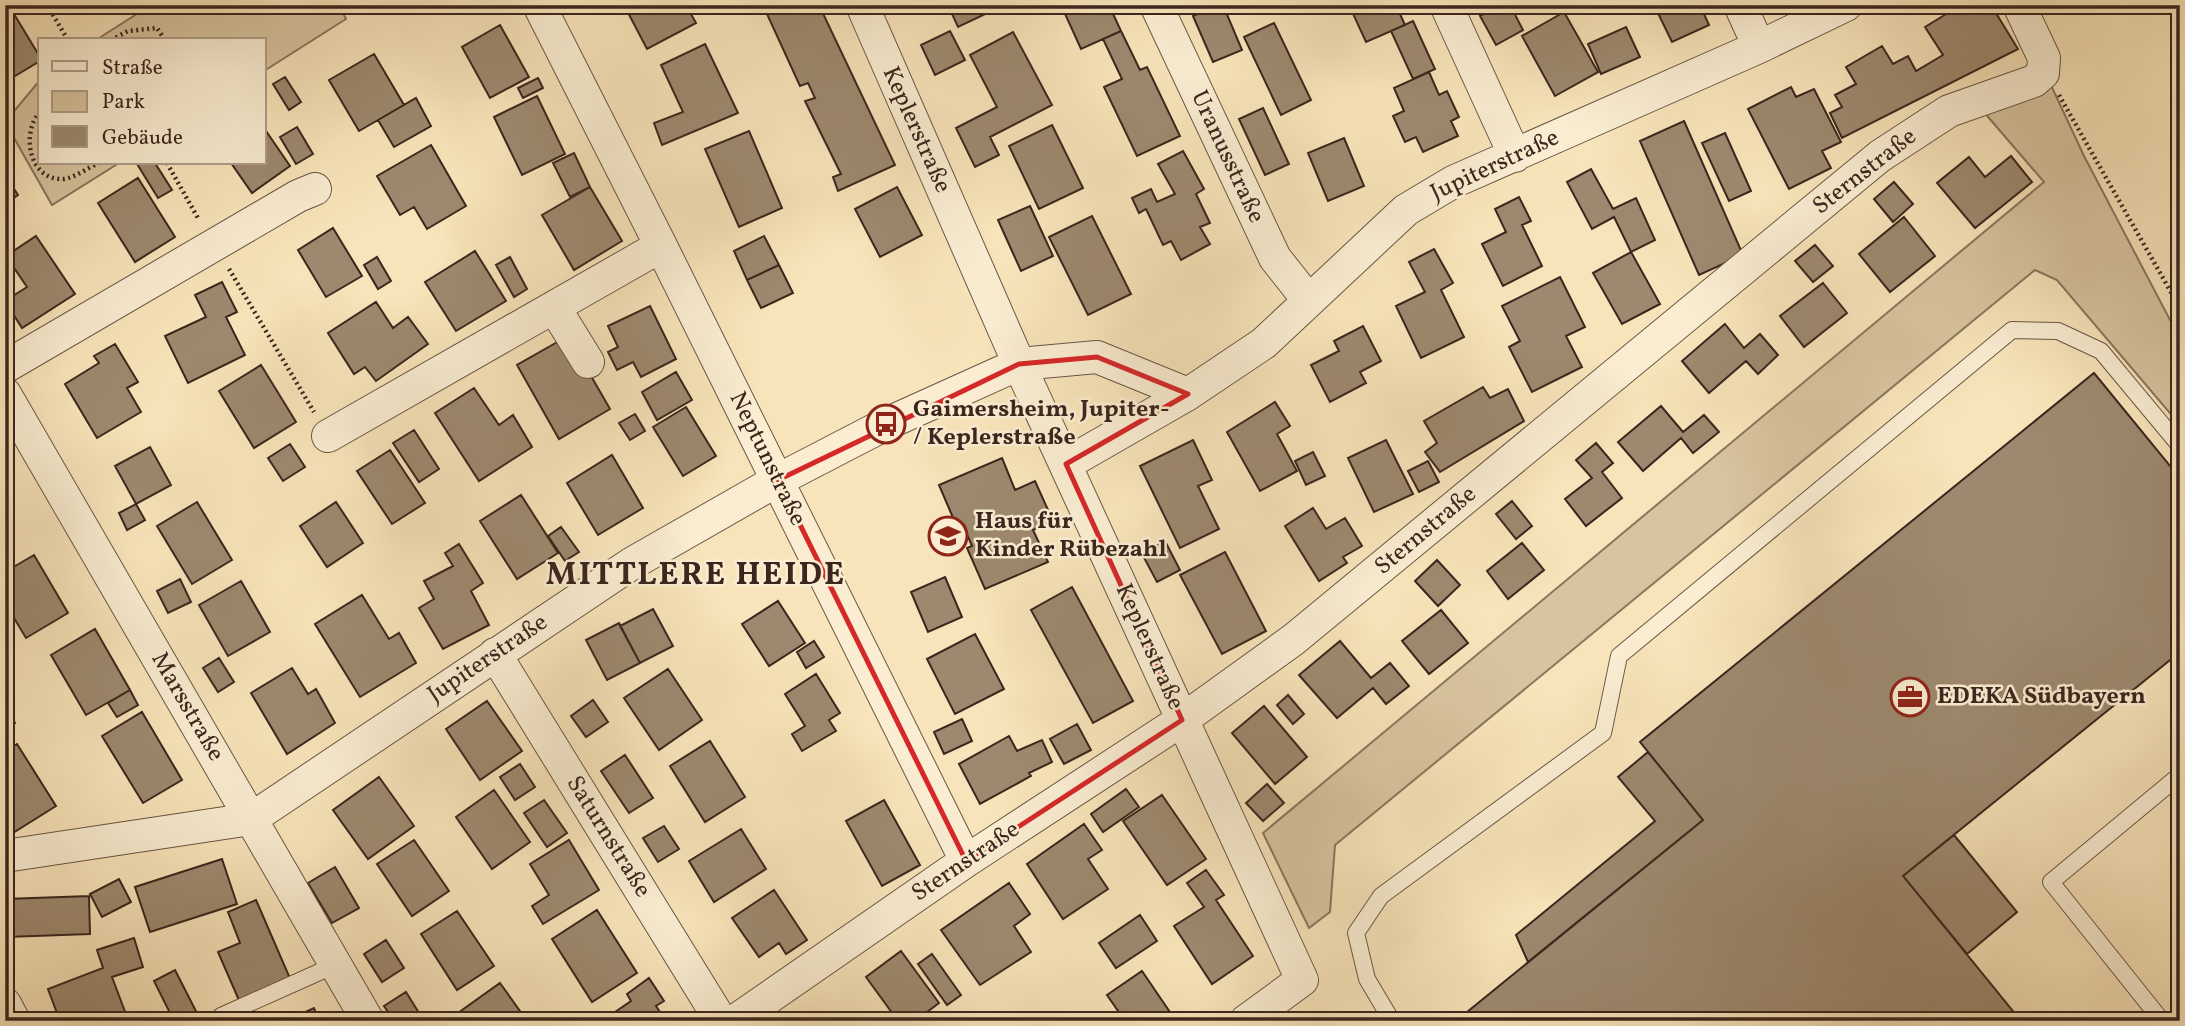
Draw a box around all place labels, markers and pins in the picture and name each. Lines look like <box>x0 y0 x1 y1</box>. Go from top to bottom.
place label: Gaimersheim, Jupiter- / Keplerstraße <box>913 393 1170 455</box>
bus stop icon: Gaimersheim, Jupiter- / Keplerstraße <box>865 403 907 445</box>
place label: Haus für Kinder Rübezahl <box>975 505 1167 567</box>
school or university icon: Haus für Kinder Rübezahl <box>927 515 969 557</box>
office icon: EDEKA Südbayern <box>1889 676 1931 718</box>
place label: EDEKA Südbayern <box>1937 680 2146 714</box>

